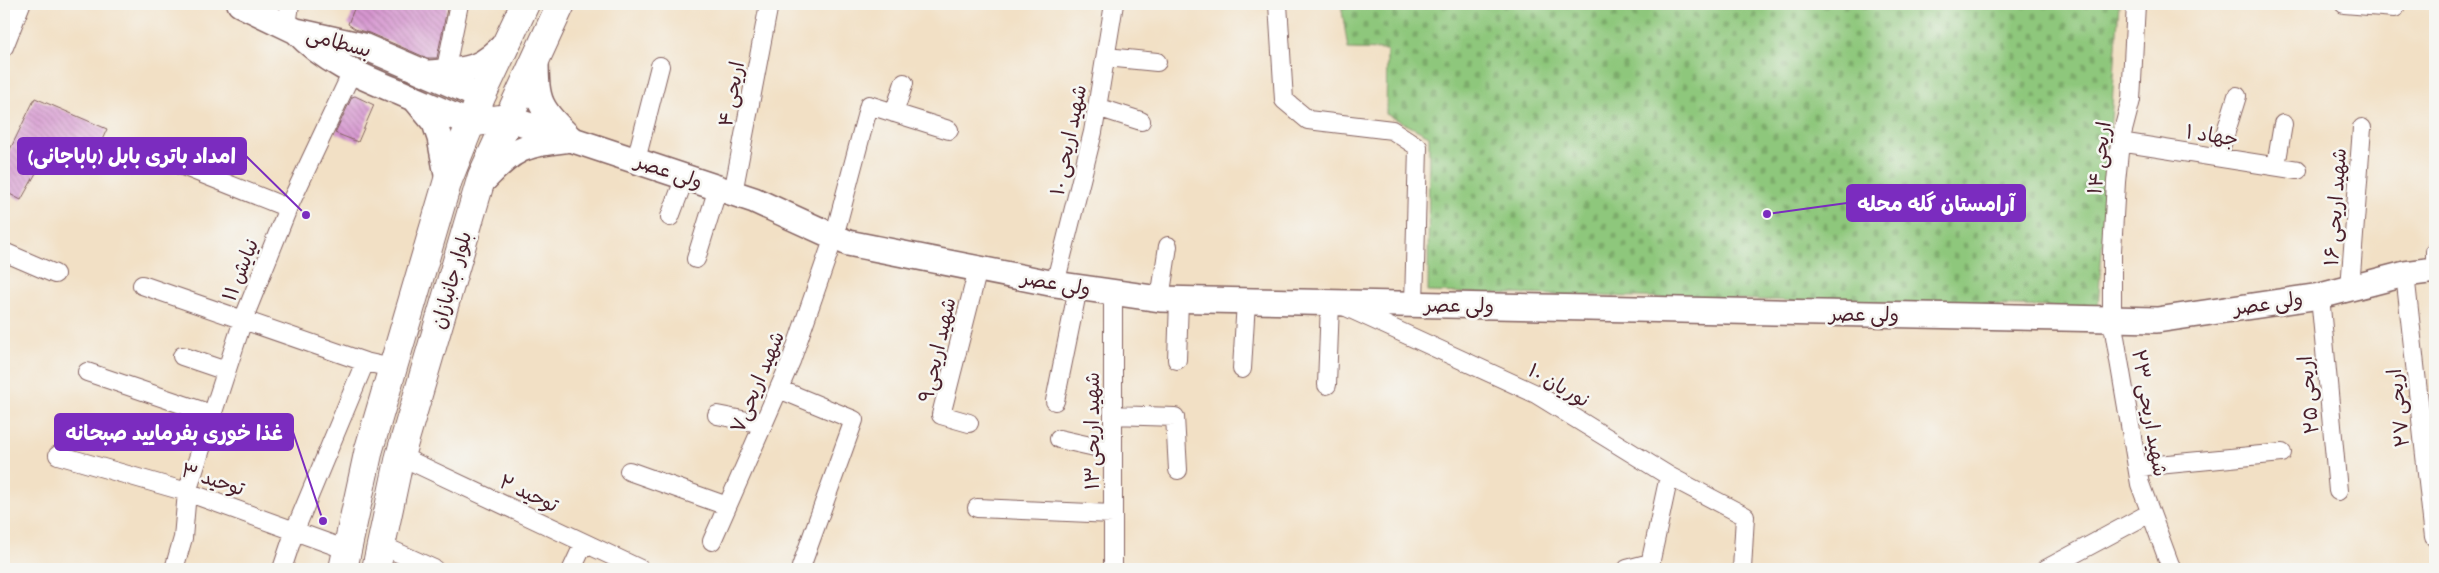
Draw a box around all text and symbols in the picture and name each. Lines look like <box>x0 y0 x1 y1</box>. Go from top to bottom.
street label: بسطامی <box>303 23 374 67</box>
street label: اریحی ۴ <box>714 59 754 130</box>
street label: شهید اریحی ۱۰ <box>1046 83 1096 199</box>
street label: اریحی ۱۴ <box>2083 120 2121 197</box>
street label: جهاد ۱ <box>2183 120 2240 156</box>
callout: امداد باتری بابل (باباجانی) <box>18 138 246 174</box>
text: امداد باتری بابل (باباجانی) <box>28 144 236 174</box>
street label: شهید اریحی ۱۶ <box>2320 147 2356 267</box>
street label: ولی عصر <box>628 149 706 198</box>
callout: آرامستان گله محله <box>1847 185 2025 221</box>
text: آرامستان گله محله <box>1857 191 2016 222</box>
street label: بلوار جانبازان <box>427 229 481 333</box>
street label: نیایش ۱۱ <box>218 236 268 307</box>
street label: ولی عصر <box>1017 266 1092 306</box>
street label: ولی عصر <box>2230 287 2305 325</box>
street label: ولی عصر <box>1422 293 1494 323</box>
street label: شهید اریحی۹ <box>914 295 966 406</box>
street label: ولی عصر <box>1827 302 1899 332</box>
street label: شهید اریحی۷ <box>726 328 794 439</box>
street label: شهید اریحی ۲۳ <box>2122 348 2172 479</box>
street label: اریحی ۲۵ <box>2294 354 2328 435</box>
street label: نوریان ۱۰ <box>1522 359 1593 416</box>
street label: اریحی ۲۷ <box>2383 367 2419 448</box>
street label: شهید اریحی۱۳ <box>1081 372 1109 490</box>
callout: غذا خوری بفرمایید صبحانه <box>55 414 293 450</box>
text: غذا خوری بفرمایید صبحانه <box>65 421 283 451</box>
street label: توحید ۳ <box>177 458 248 505</box>
street label: توحید ۲ <box>494 470 562 522</box>

